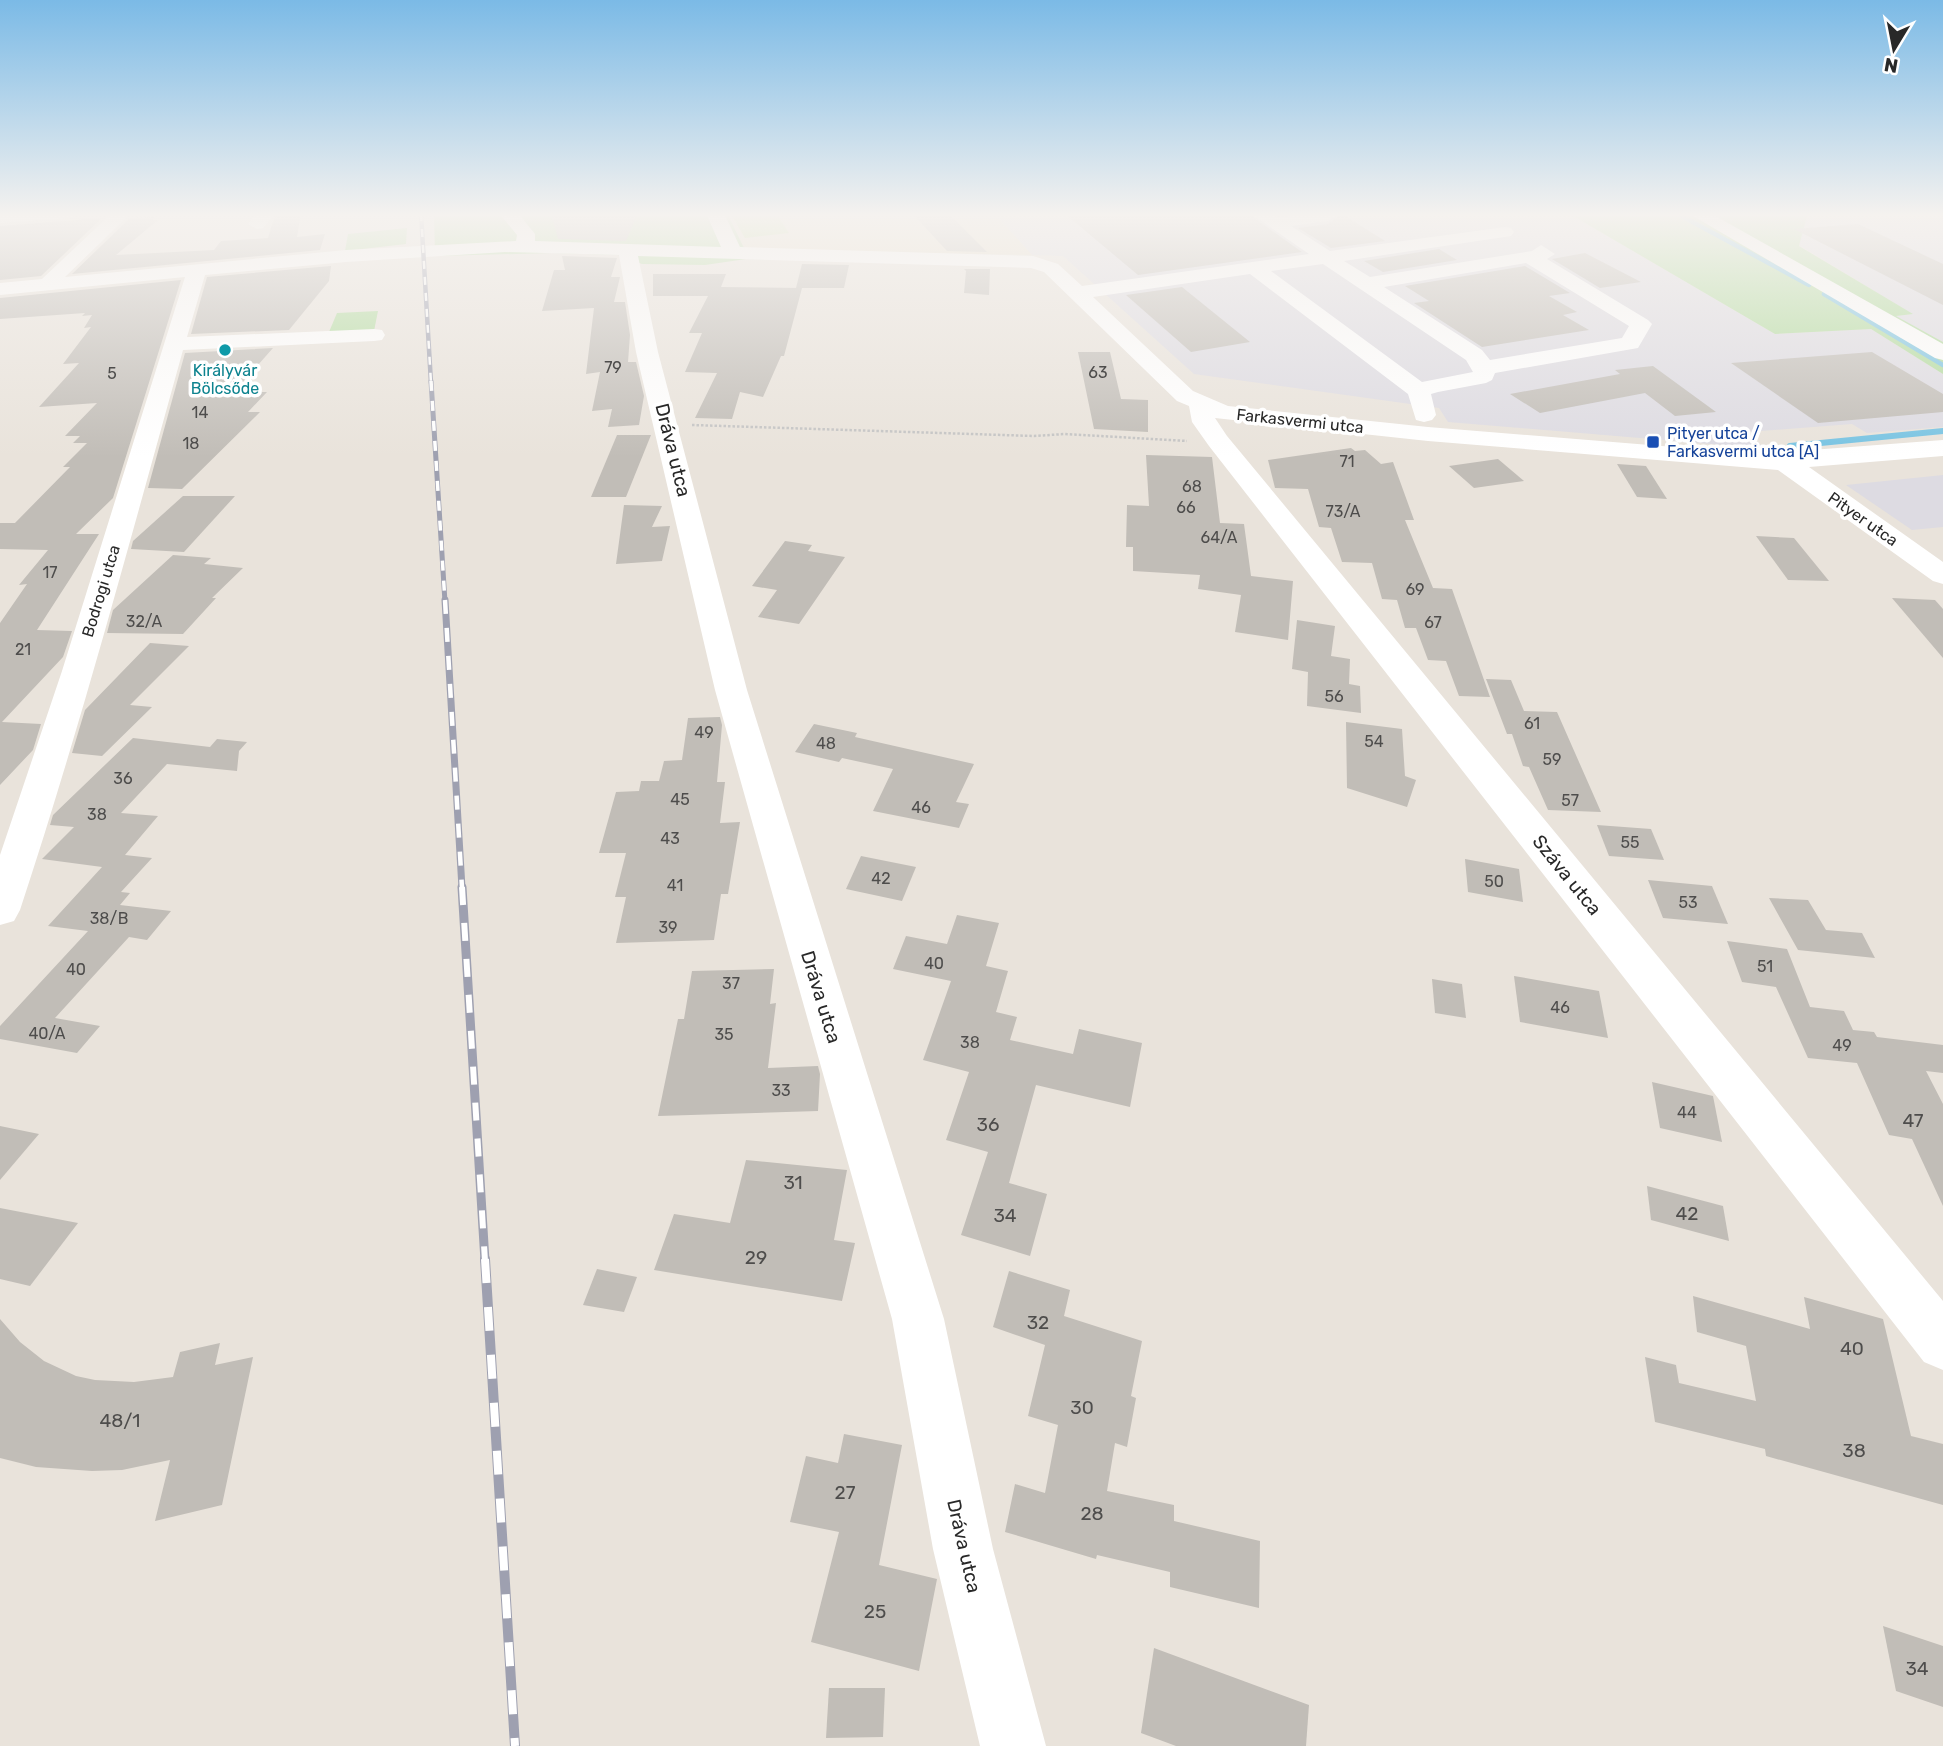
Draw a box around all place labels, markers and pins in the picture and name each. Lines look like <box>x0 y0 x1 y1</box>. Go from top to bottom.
marker: Királyvár Bölcsőde <box>217 342 233 358</box>
place label: Királyvár Bölcsőde <box>191 361 259 398</box>
place label: Pityer utca / Farkasvermi utca [A] <box>1667 424 1819 461</box>
marker: Pityer utca / Farkasvermi utca [A] <box>1645 434 1661 450</box>

